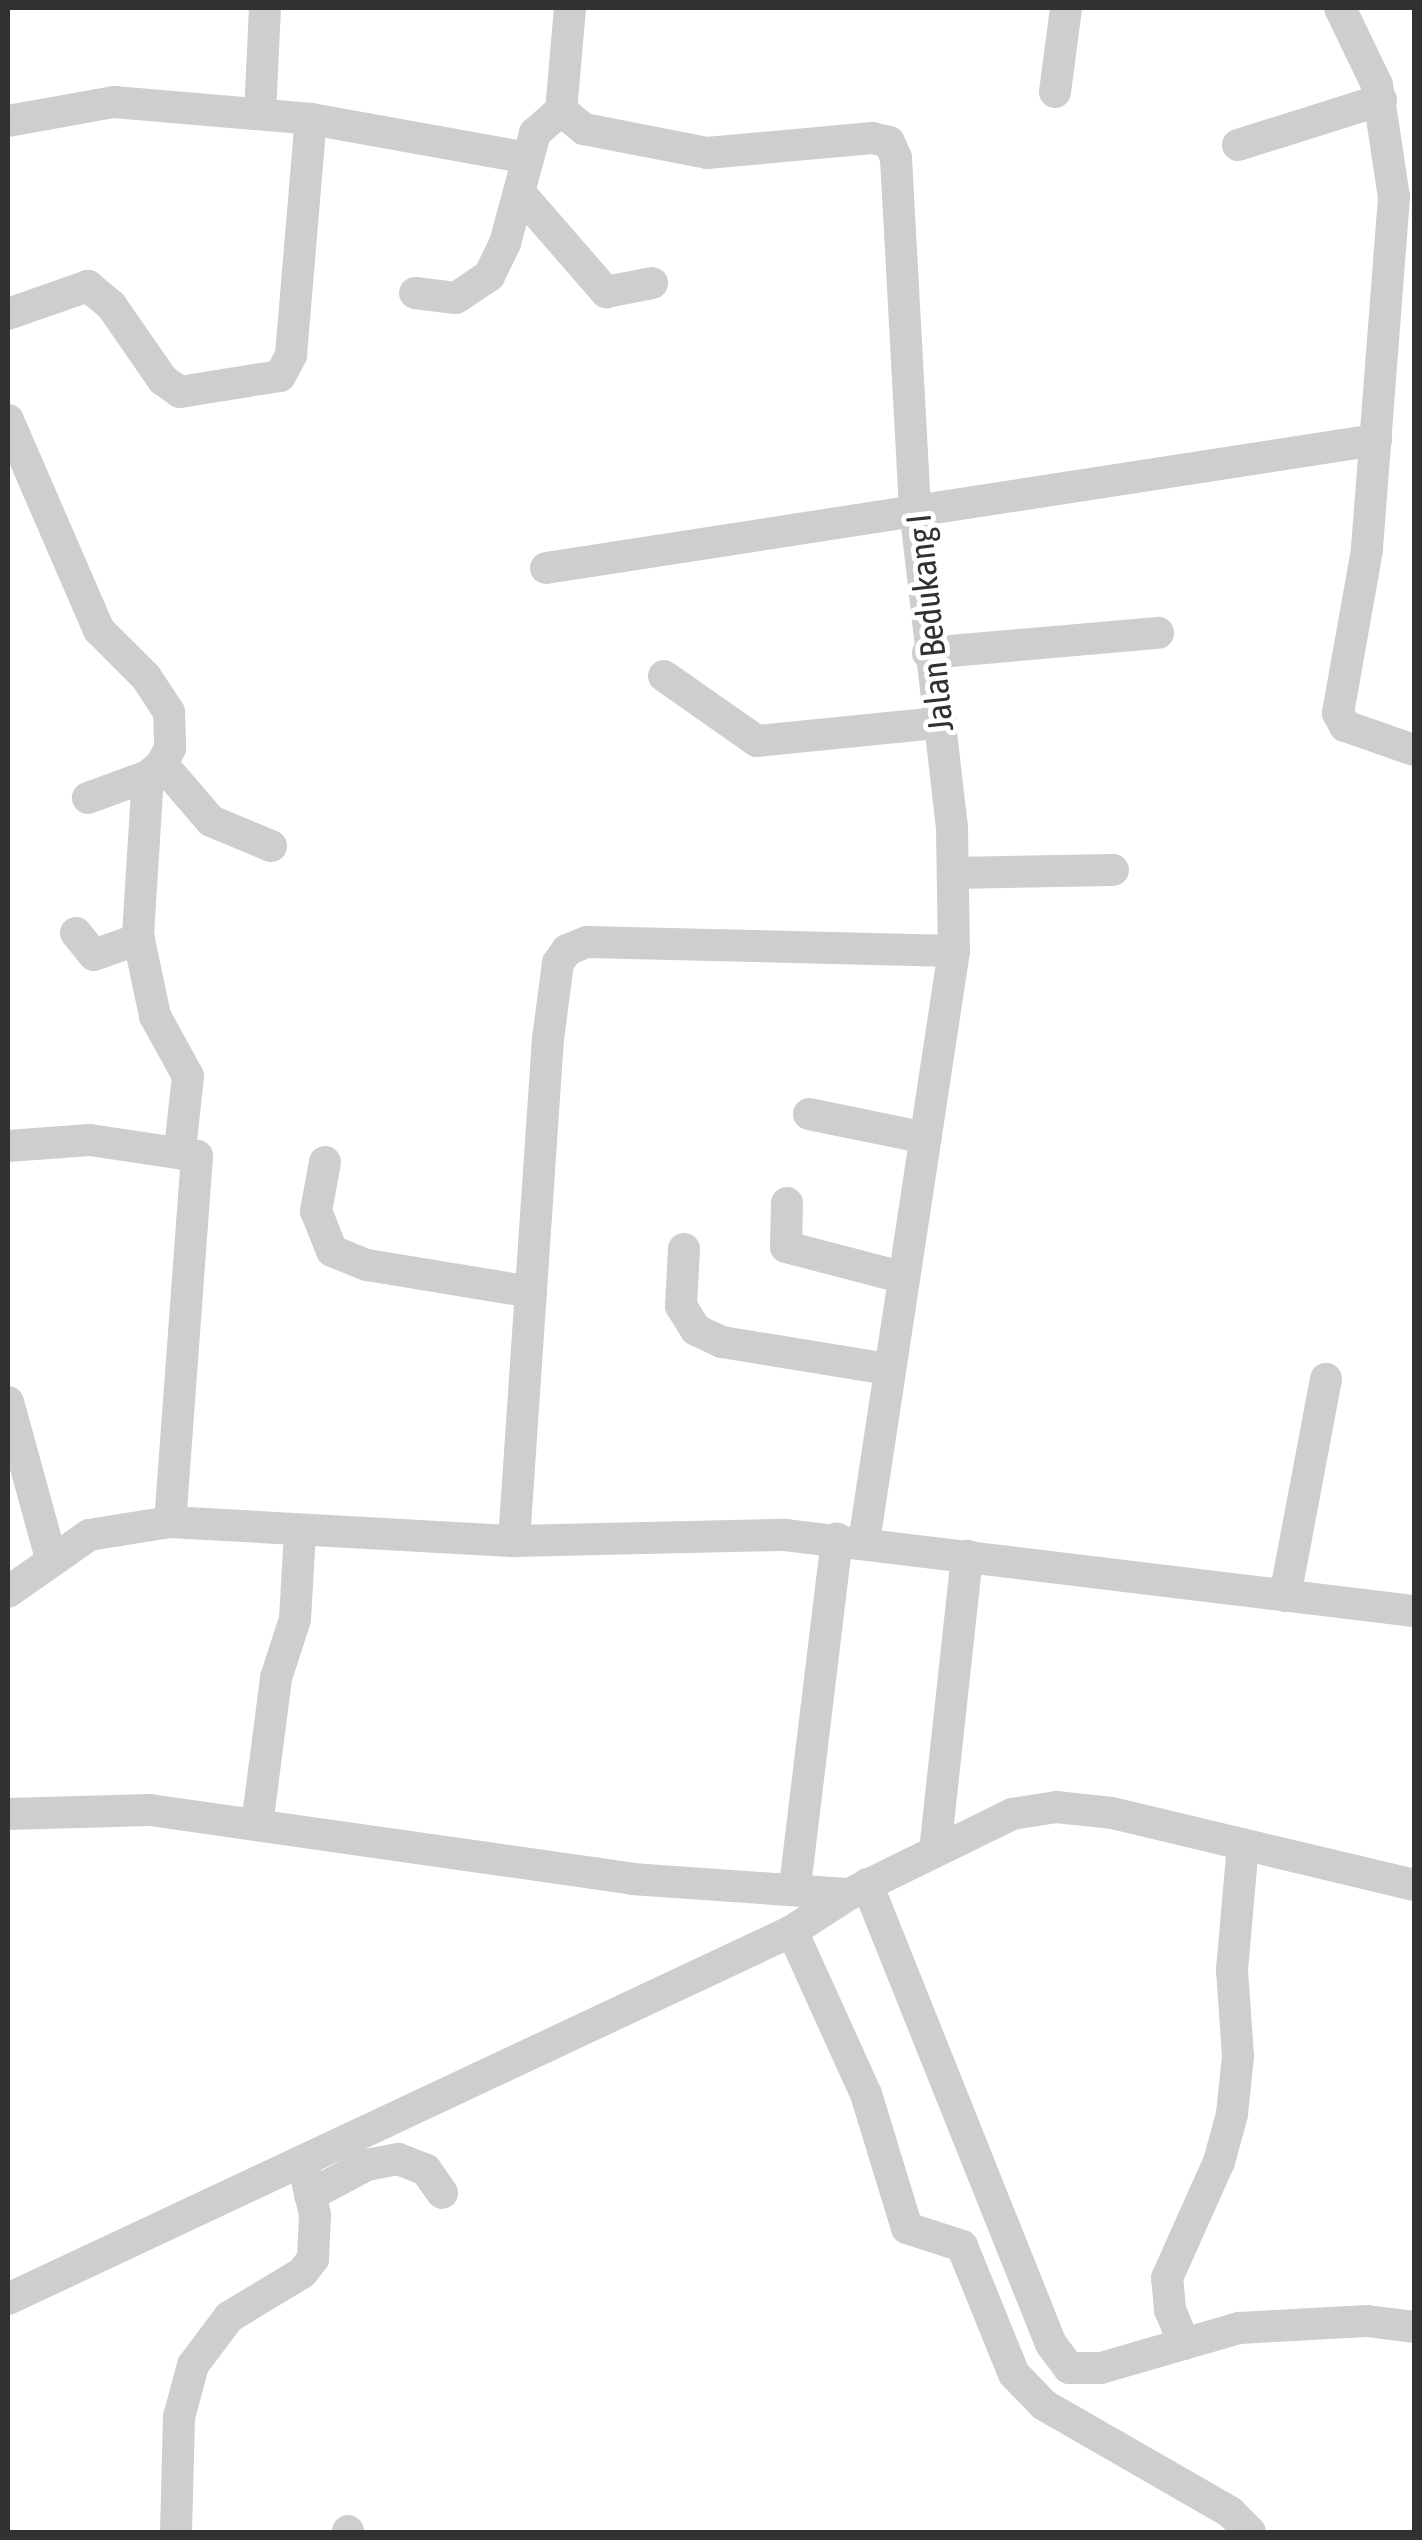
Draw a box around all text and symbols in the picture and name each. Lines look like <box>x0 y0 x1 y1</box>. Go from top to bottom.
street label: Jalan Bedukang I <box>897 512 961 734</box>

